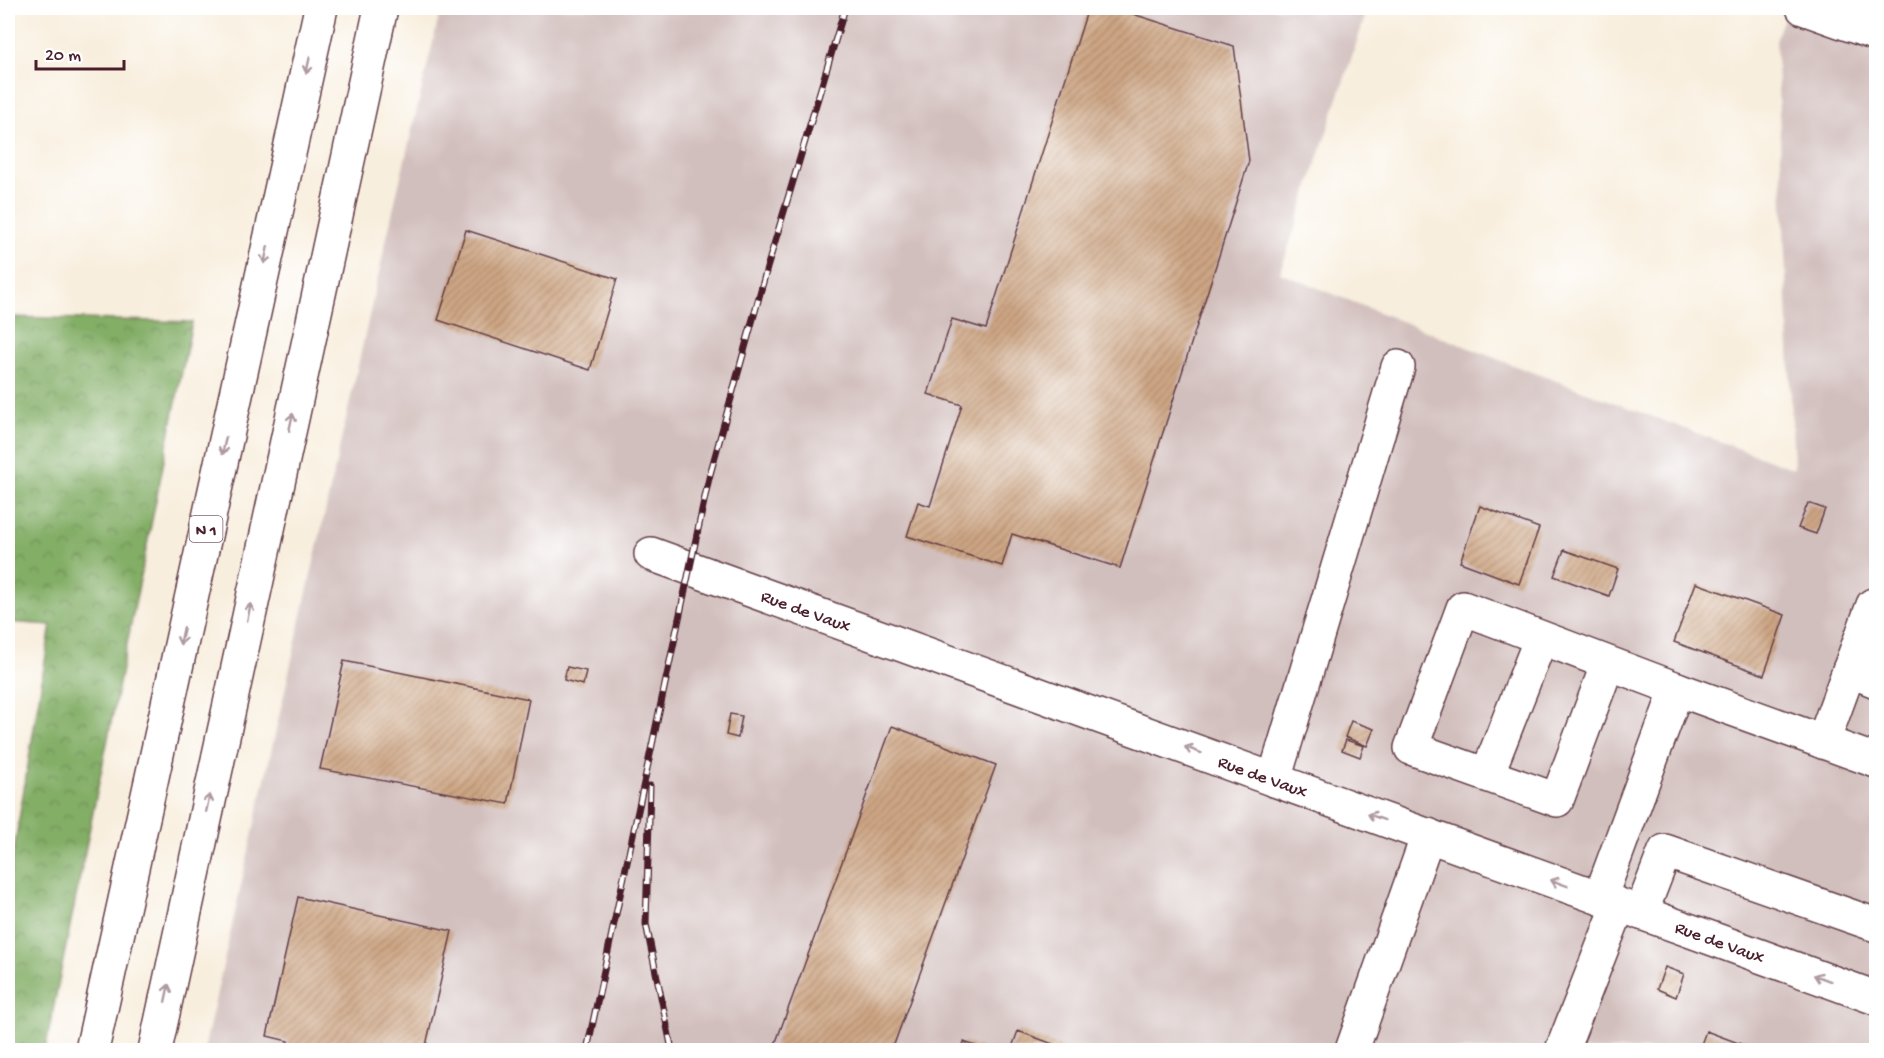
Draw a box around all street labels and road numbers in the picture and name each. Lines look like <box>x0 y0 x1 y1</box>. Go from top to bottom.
road number: N 1 <box>190 516 222 542</box>
street label: Rue de Vaux <box>758 587 853 639</box>
street label: Rue de Vaux <box>1215 752 1310 804</box>
street label: Rue de Vaux <box>1672 918 1767 970</box>

